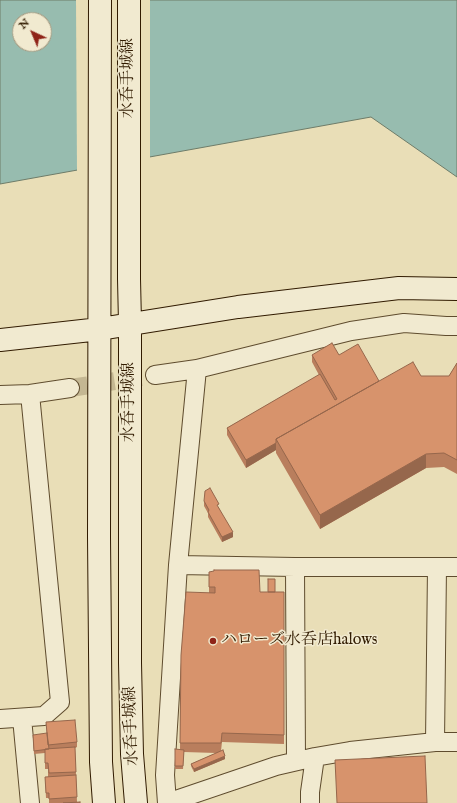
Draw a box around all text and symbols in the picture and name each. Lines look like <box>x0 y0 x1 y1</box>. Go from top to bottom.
north arrow <box>12 12 52 52</box>
text: N <box>16 16 33 32</box>
street label: 水呑手城線 <box>119 38 139 118</box>
street label: 水呑手城線 <box>120 362 140 442</box>
place label: ハローズ水呑店halows <box>221 631 377 651</box>
marker: ハローズ水呑店halows <box>208 636 218 646</box>
street label: 水呑手城線 <box>121 686 143 766</box>

